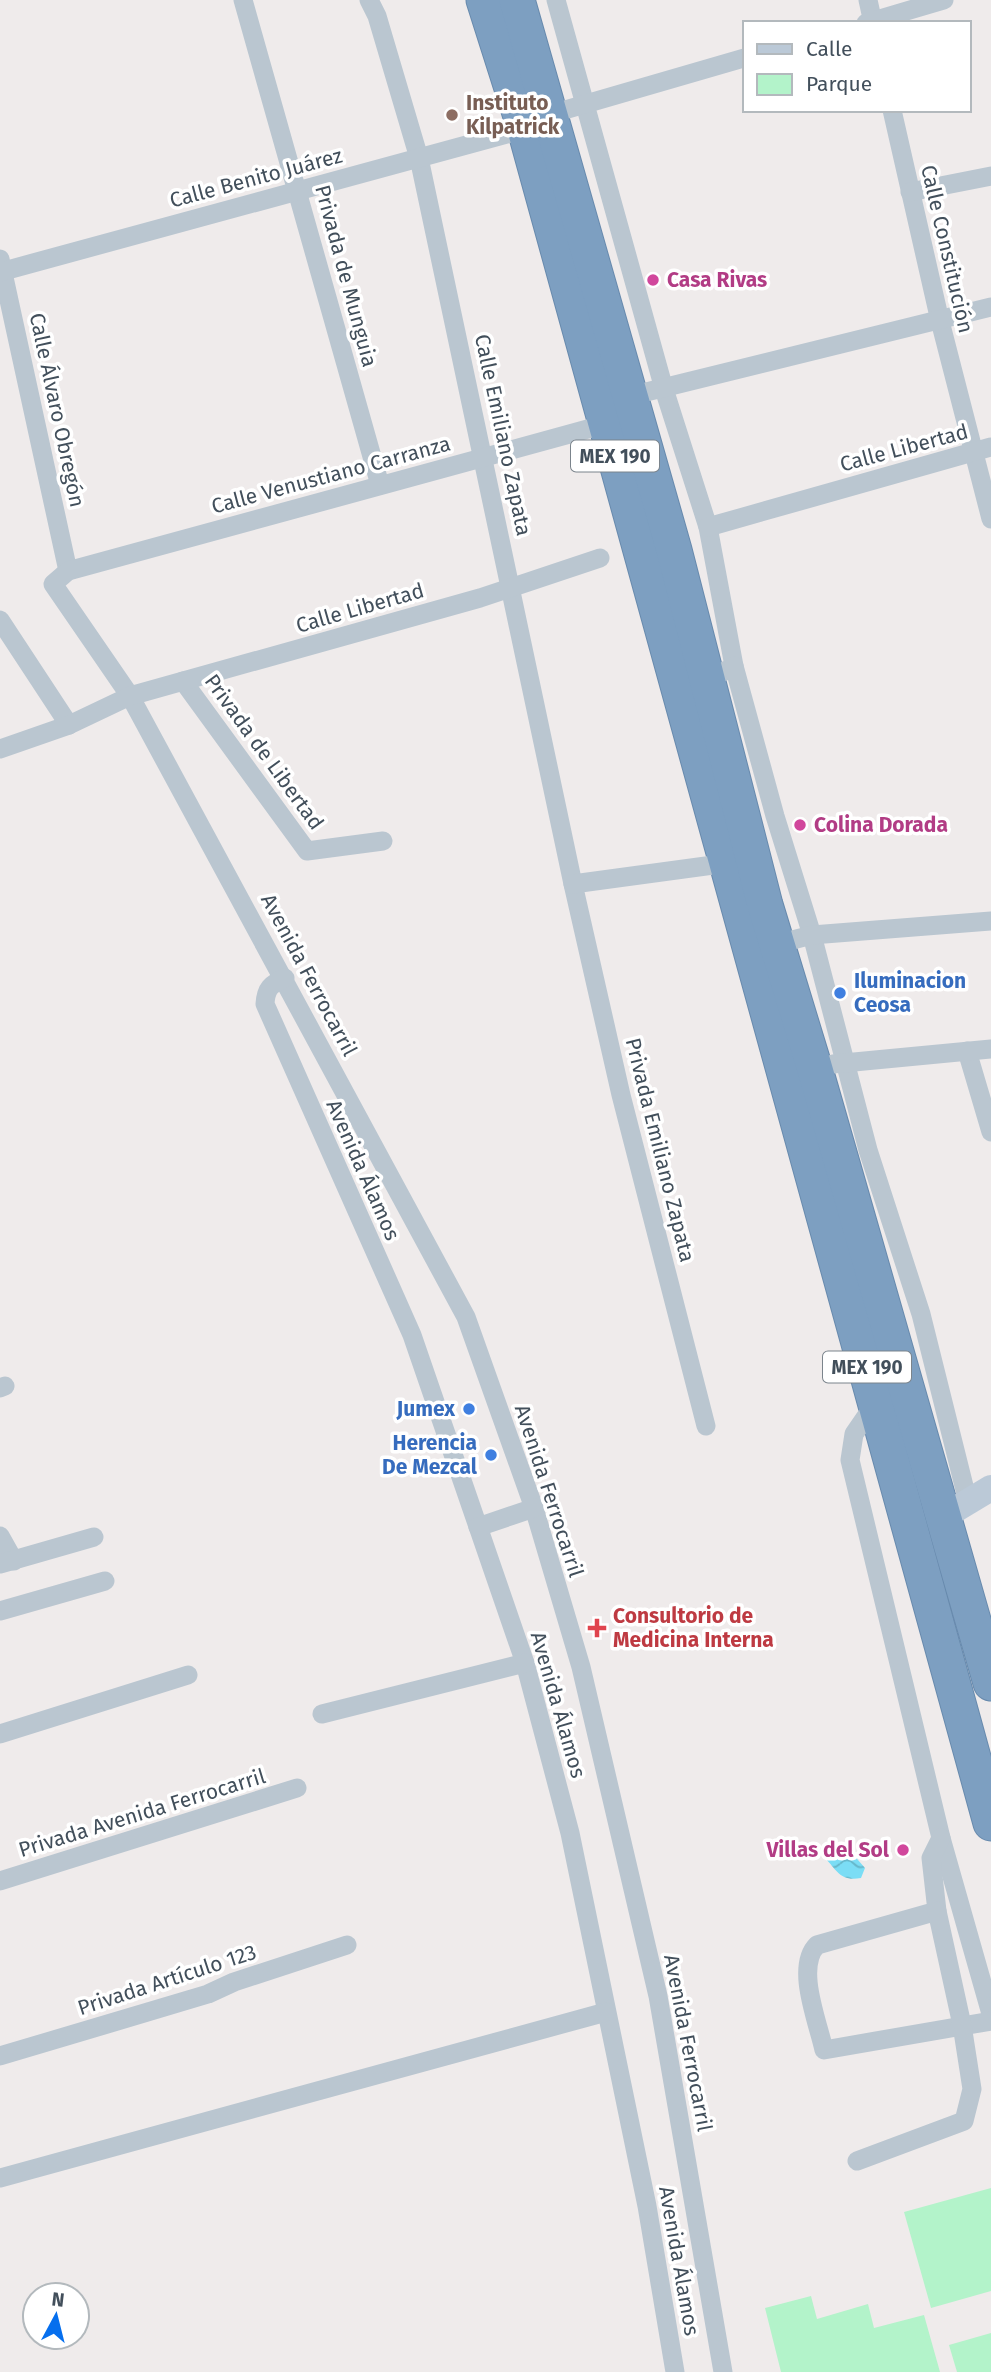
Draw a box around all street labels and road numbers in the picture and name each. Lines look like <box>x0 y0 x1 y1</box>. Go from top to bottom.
street label: Calle Benito Juárez <box>167 142 345 214</box>
street label: Calle Constitución <box>915 163 979 335</box>
street label: Privada de Munguia <box>309 182 383 370</box>
street label: Calle Álvaro Obregón <box>24 311 90 509</box>
street label: Calle Emiliano Zapata <box>469 332 537 538</box>
street label: Calle Libertad <box>837 418 971 478</box>
street label: Calle Venustiano Carranza <box>209 431 453 519</box>
road number: MEX 190 <box>571 440 659 471</box>
street label: Calle Libertad <box>293 577 427 639</box>
street label: Privada de Libertad <box>199 669 329 835</box>
street label: Avenida Ferrocarril <box>255 889 363 1061</box>
street label: Privada Emiliano Zapata <box>620 1035 700 1265</box>
street label: Avenida Álamos <box>320 1096 406 1244</box>
road number: MEX 190 <box>823 1352 911 1382</box>
street label: Avenida Ferrocarril <box>509 1401 589 1581</box>
street label: Avenida Álamos <box>525 1629 591 1781</box>
street label: Privada Avenida Ferrocarril <box>15 1763 269 1863</box>
street label: Privada Artículo 123 <box>74 1939 260 2021</box>
street label: Avenida Ferrocarril <box>658 1952 718 2134</box>
street label: Avenida Álamos <box>653 2184 705 2338</box>

